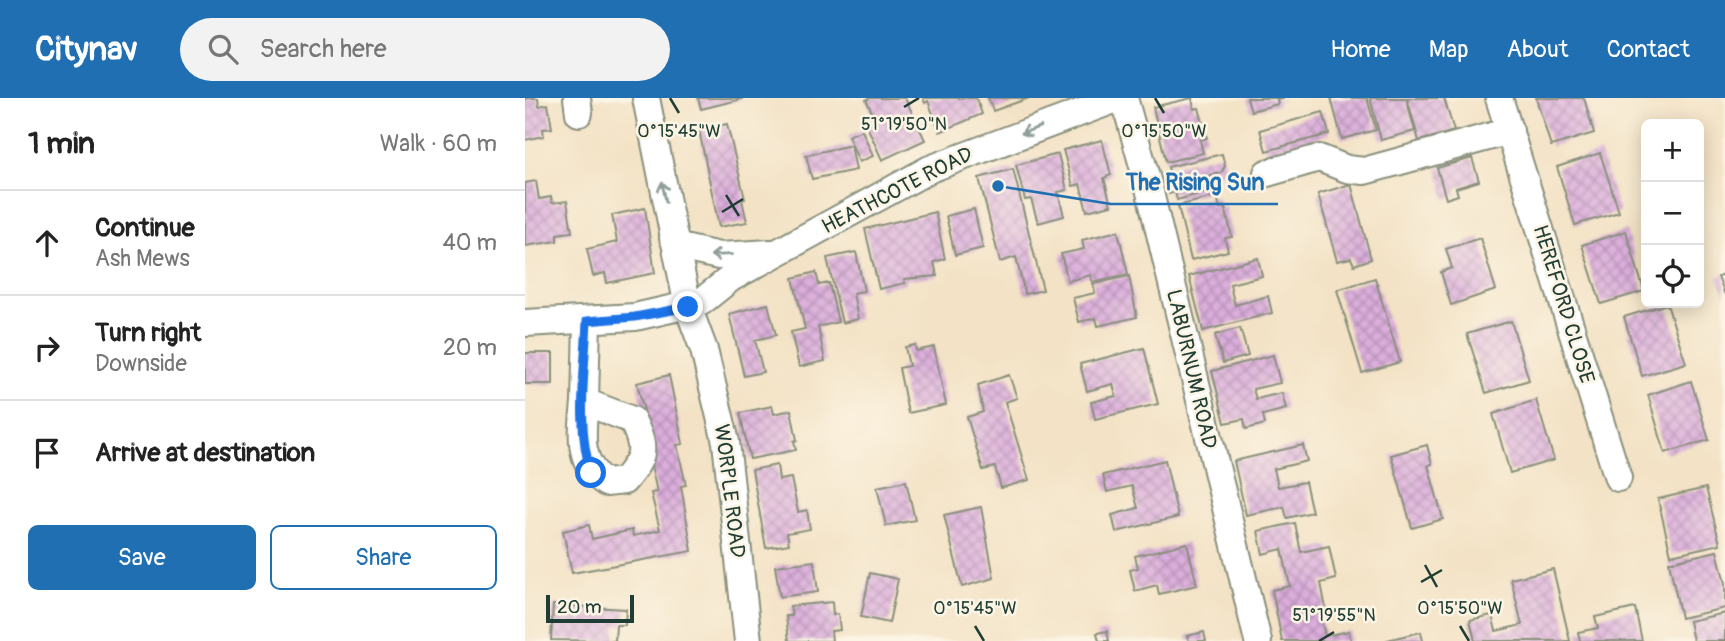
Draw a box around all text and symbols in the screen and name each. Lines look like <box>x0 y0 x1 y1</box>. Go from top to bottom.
search box <box>180 18 670 81</box>
text: Citynav <box>35 29 138 70</box>
icon: search <box>204 30 242 68</box>
text: Search here <box>260 33 386 65</box>
text: Home <box>1330 35 1391 64</box>
text: Map <box>1429 35 1469 64</box>
text: About <box>1507 35 1569 64</box>
text: Contact <box>1607 35 1690 64</box>
text: 51°19'50"N <box>861 113 947 136</box>
map controls <box>1641 119 1704 308</box>
button: + <box>1641 119 1704 182</box>
text: 0°15'45"W <box>637 120 721 143</box>
text: 0°15'50"W <box>1121 120 1207 143</box>
one-way arrow <box>1021 124 1043 137</box>
text: 1 min <box>28 125 95 162</box>
text: Walk · 60 m <box>380 129 497 158</box>
street label: HEATHCOTE ROAD <box>817 141 977 240</box>
callout: The Rising Sun <box>1111 160 1278 204</box>
text: The Rising Sun <box>1124 168 1265 197</box>
one-way arrow <box>656 181 670 204</box>
button: − <box>1641 182 1704 245</box>
text: Continue <box>95 212 195 244</box>
street label: HEREFORD CLOSE <box>1527 222 1600 387</box>
icon: ahead <box>28 224 66 262</box>
text: 40 m <box>443 228 497 257</box>
text: Ash Mews <box>95 244 190 273</box>
button: locate <box>1641 245 1704 308</box>
one-way arrow <box>710 248 733 262</box>
street label: LABURNUM ROAD <box>1160 287 1223 452</box>
route end <box>672 291 703 322</box>
text: Turn right <box>95 317 201 349</box>
icon: right <box>28 329 66 367</box>
text: 20 m <box>443 333 497 362</box>
text: Downside <box>95 349 187 378</box>
street label: WORPLE ROAD <box>708 423 751 560</box>
icon: arrive <box>28 434 66 472</box>
text: Arrive at destination <box>95 437 315 469</box>
route start <box>575 457 606 488</box>
button: Save <box>28 525 256 590</box>
button: Share <box>270 525 497 590</box>
scale bar <box>546 592 633 624</box>
text: 20 m <box>557 595 602 619</box>
text: 0°15'45"W <box>933 597 1017 620</box>
text: 0°15'50"W <box>1417 597 1503 620</box>
text: 51°19'55"N <box>1292 604 1376 627</box>

